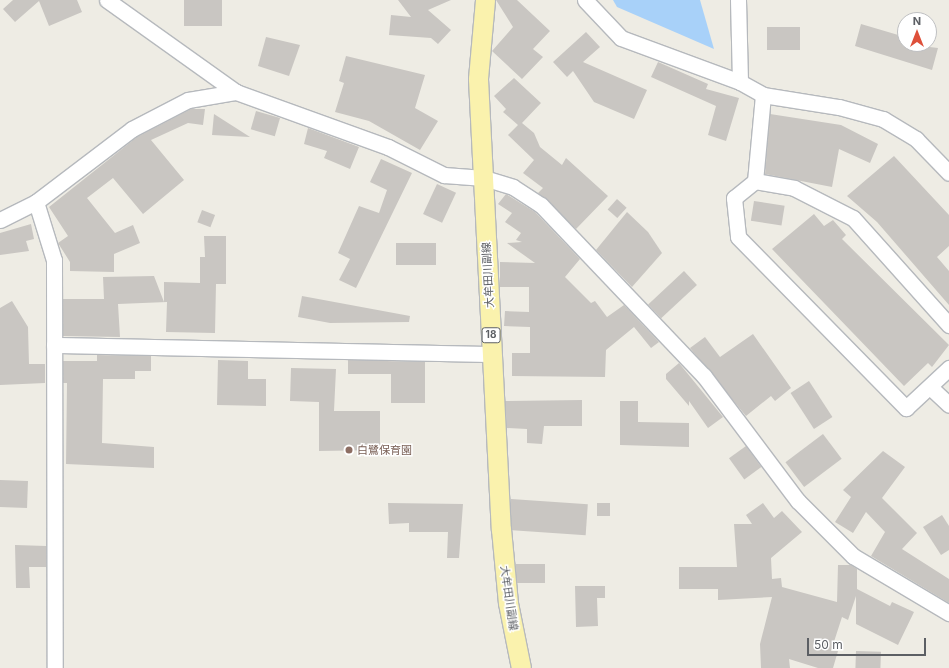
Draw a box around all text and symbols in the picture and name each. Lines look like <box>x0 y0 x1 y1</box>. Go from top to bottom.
north arrow <box>897 12 937 52</box>
text: N <box>913 14 921 28</box>
street label: 大牟田川副線 <box>480 242 496 308</box>
road number: 18 <box>481 327 501 343</box>
place label: 白鷺保育園 <box>357 443 412 457</box>
marker: 白鷺保育園 <box>344 445 354 455</box>
street label: 大牟田川副線 <box>498 564 520 632</box>
scale bar <box>809 630 928 656</box>
text: 50 m <box>814 637 843 652</box>

